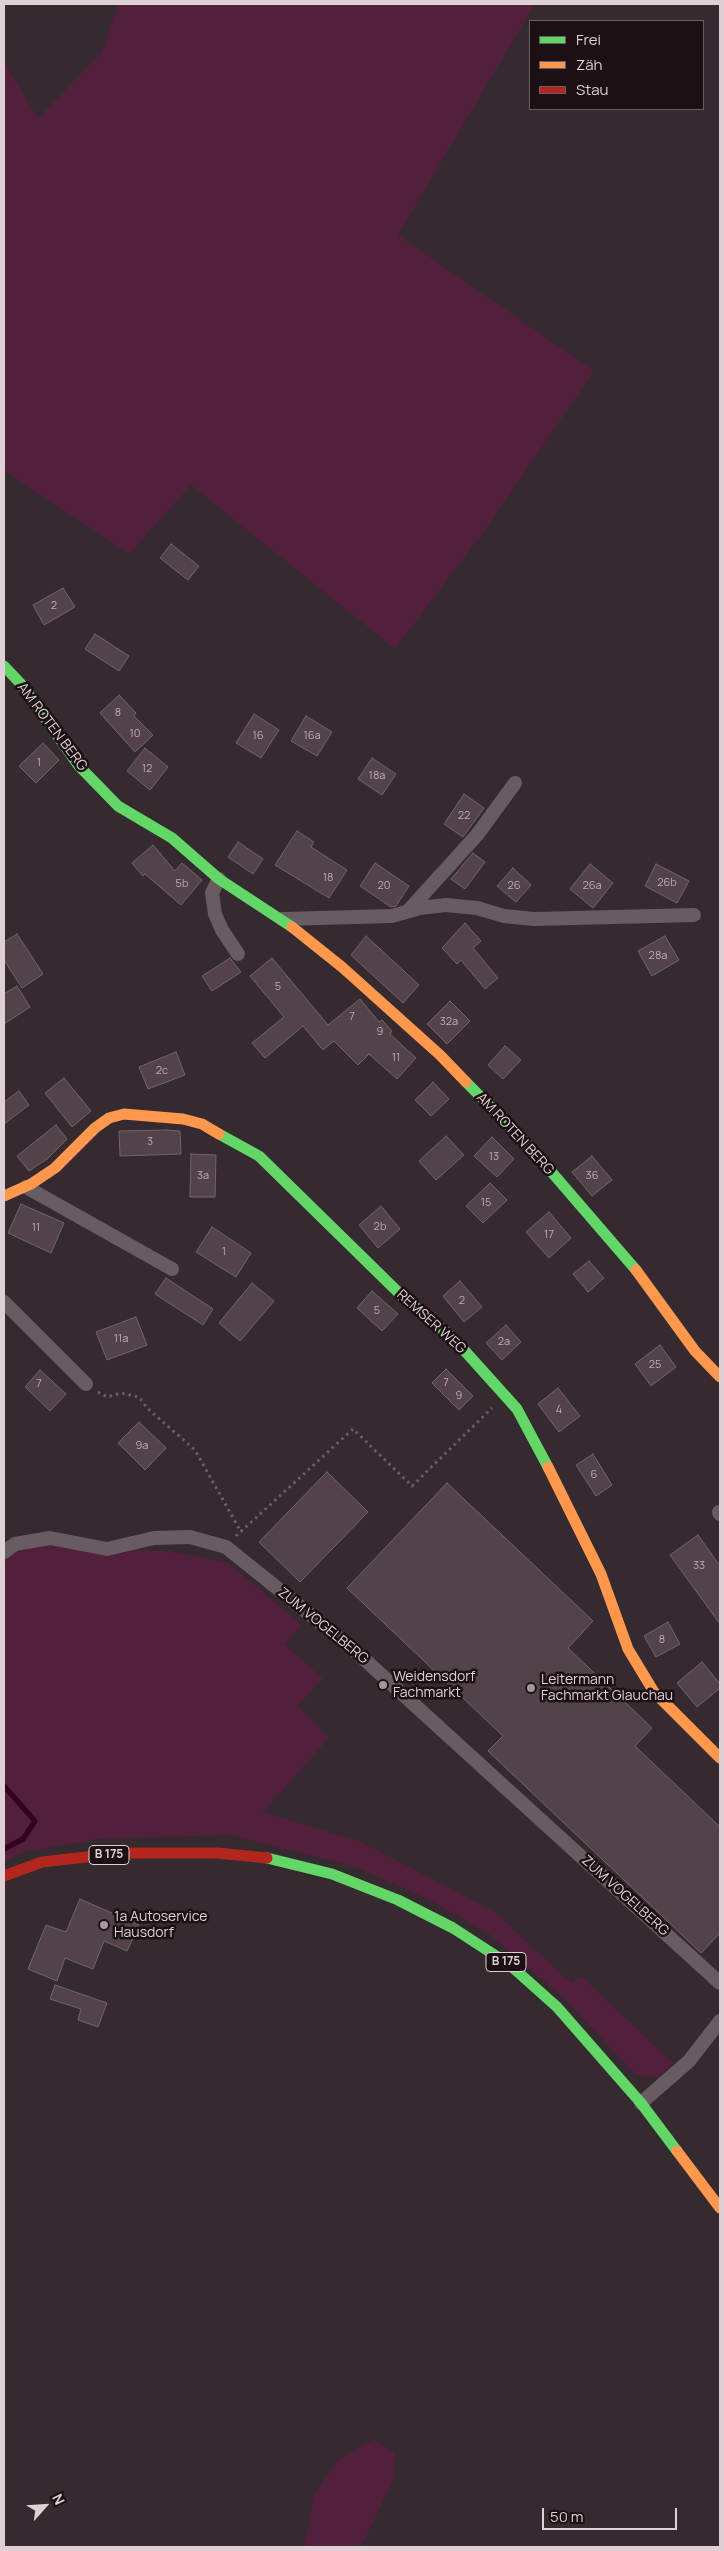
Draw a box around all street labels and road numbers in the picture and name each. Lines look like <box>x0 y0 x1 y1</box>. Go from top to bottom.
street label: AM ROTEN BERG <box>13 680 91 774</box>
street label: AM ROTEN BERG <box>473 1089 557 1179</box>
street label: REMSER WEG <box>393 1287 469 1357</box>
street label: ZUM VOGELBERG <box>274 1584 372 1668</box>
road number: B 175 <box>89 1846 129 1864</box>
street label: ZUM VOGELBERG <box>578 1852 672 1940</box>
road number: B 175 <box>486 1952 526 1971</box>

